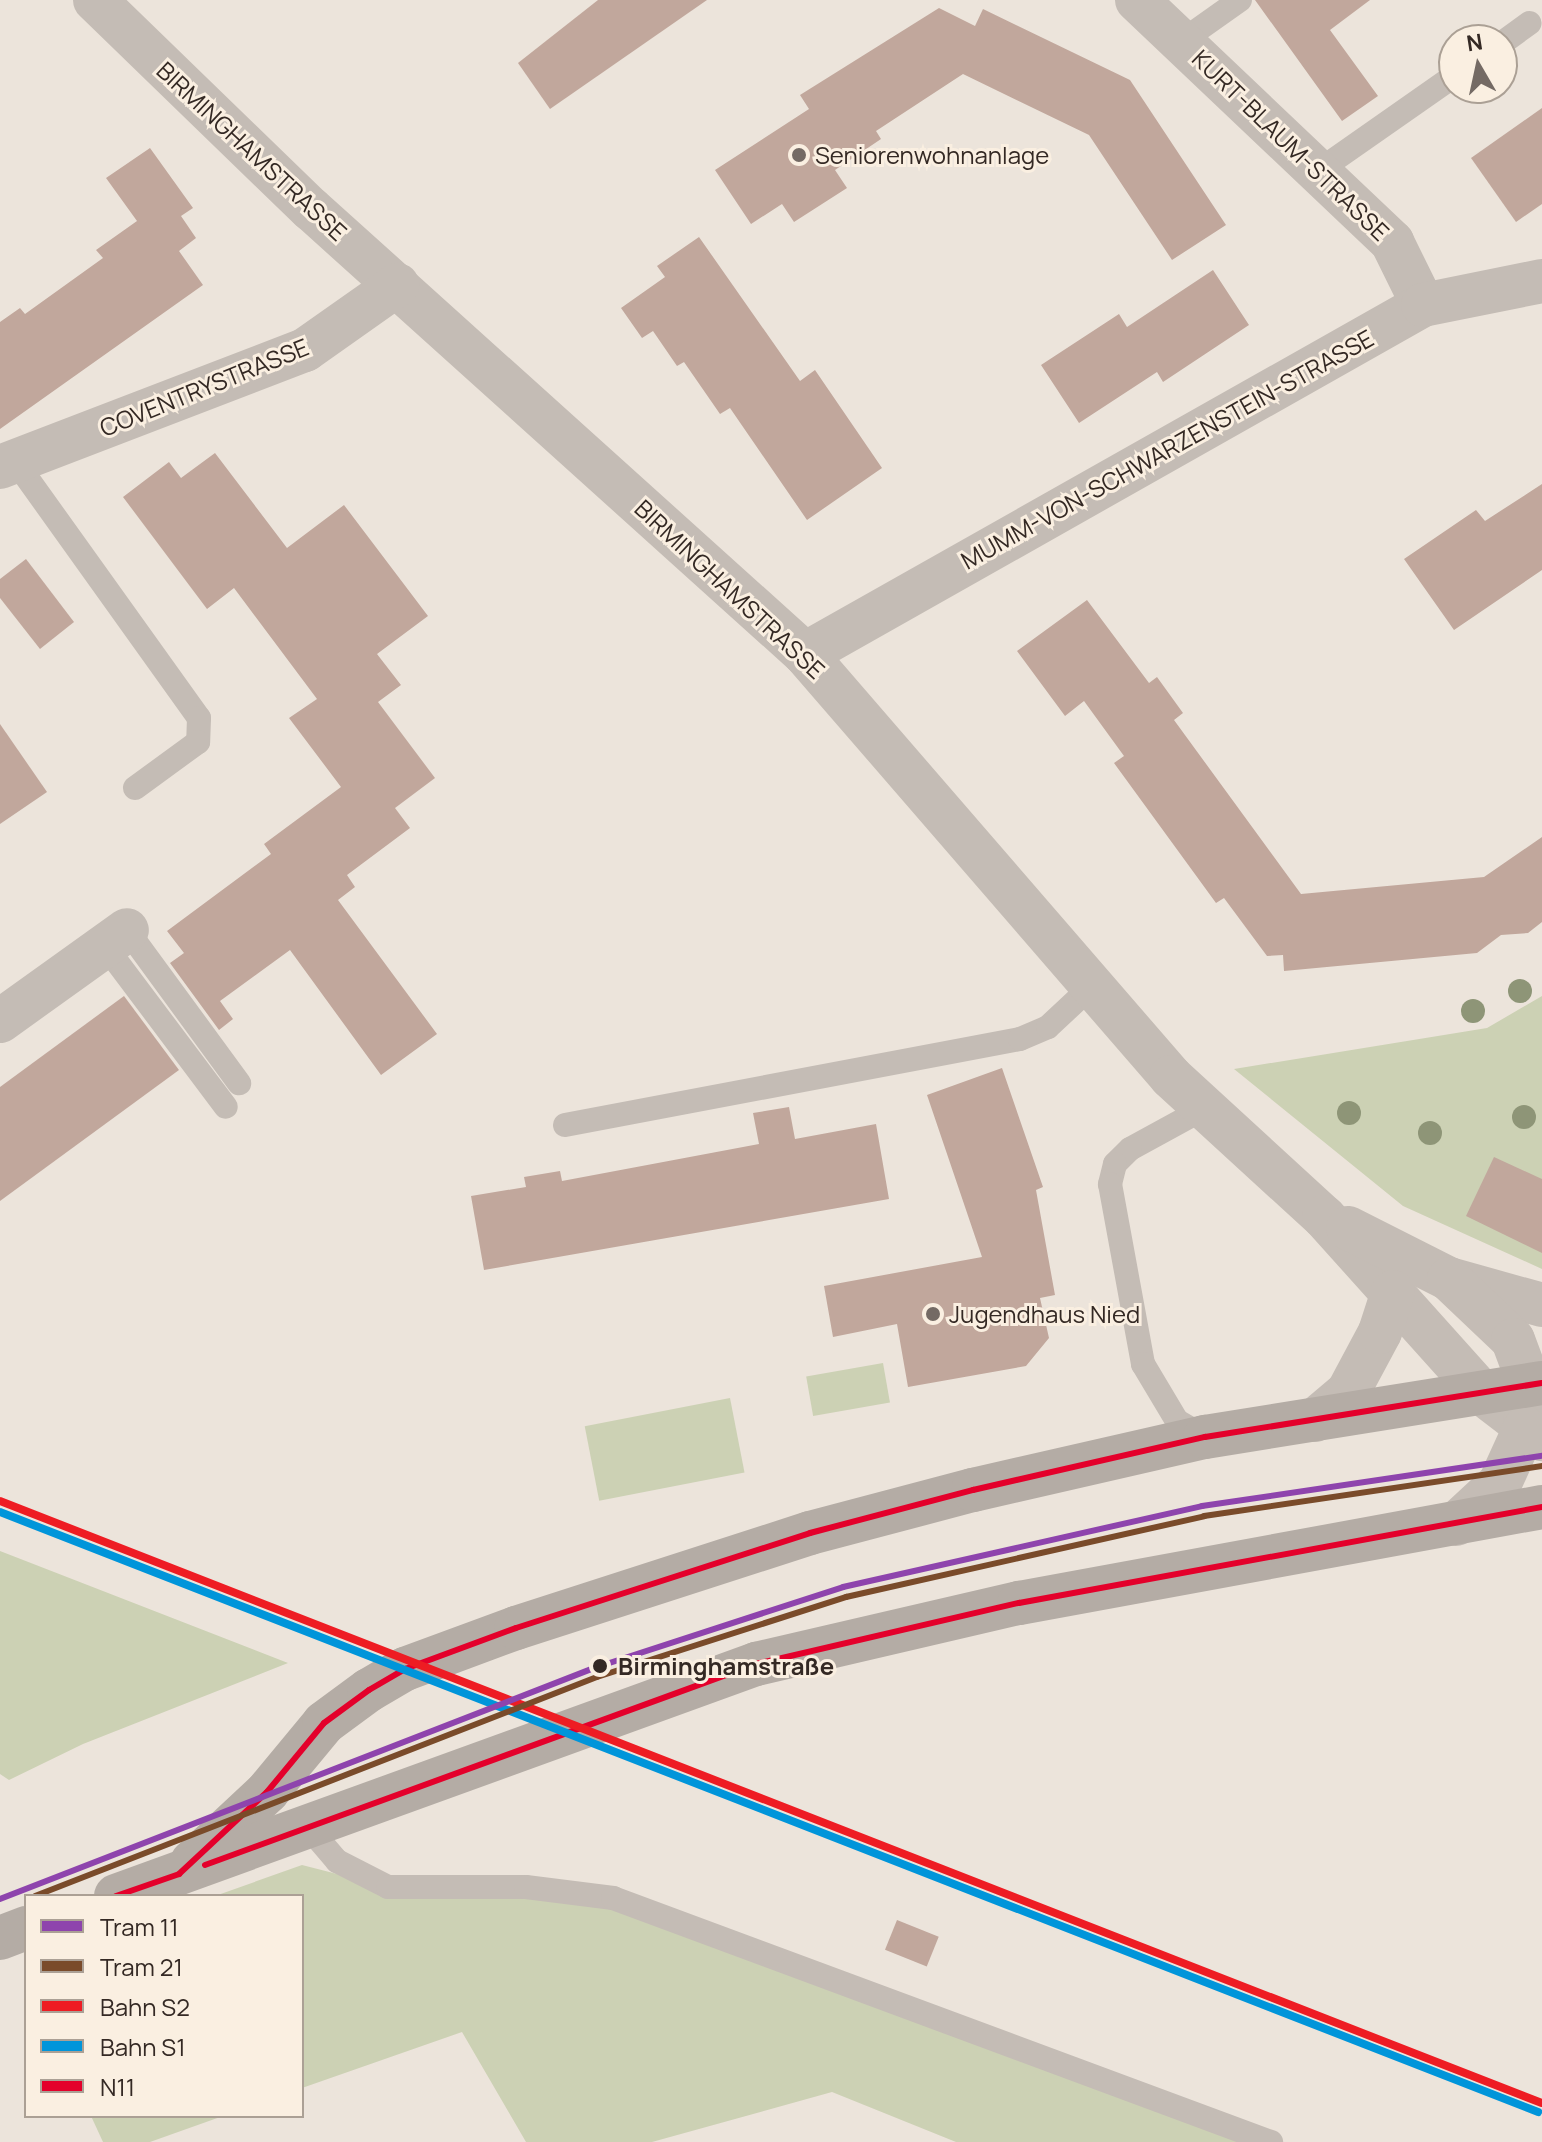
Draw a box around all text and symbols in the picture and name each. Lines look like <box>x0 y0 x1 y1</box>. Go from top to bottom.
north arrow <box>1438 24 1518 104</box>
text: N <box>1464 26 1485 58</box>
street label: KURT-BLAUM-STRASSE <box>1187 44 1395 246</box>
street label: BIRMINGHAMSTRASSE <box>151 56 353 246</box>
place label: Seniorenwohnanlage <box>815 141 1049 169</box>
marker: Seniorenwohnanlage <box>790 146 808 164</box>
street label: MUMM-VON-SCHWARZENSTEIN-STRASSE <box>956 323 1378 575</box>
street label: COVENTRYSTRASSE <box>95 332 313 442</box>
street label: BIRMINGHAMSTRASSE <box>629 494 831 684</box>
place label: Jugendhaus Nied <box>949 1300 1140 1328</box>
marker: Jugendhaus Nied <box>924 1305 942 1323</box>
place label: Birminghamstraße <box>618 1652 834 1680</box>
marker: Birminghamstraße <box>589 1655 611 1677</box>
legend <box>24 1894 304 2118</box>
text: Tram 11 <box>100 1910 179 1943</box>
text: Tram 21 <box>100 1950 183 1983</box>
text: Bahn S2 <box>100 1990 190 2023</box>
text: Bahn S1 <box>100 2030 186 2063</box>
text: N11 <box>100 2070 135 2103</box>

